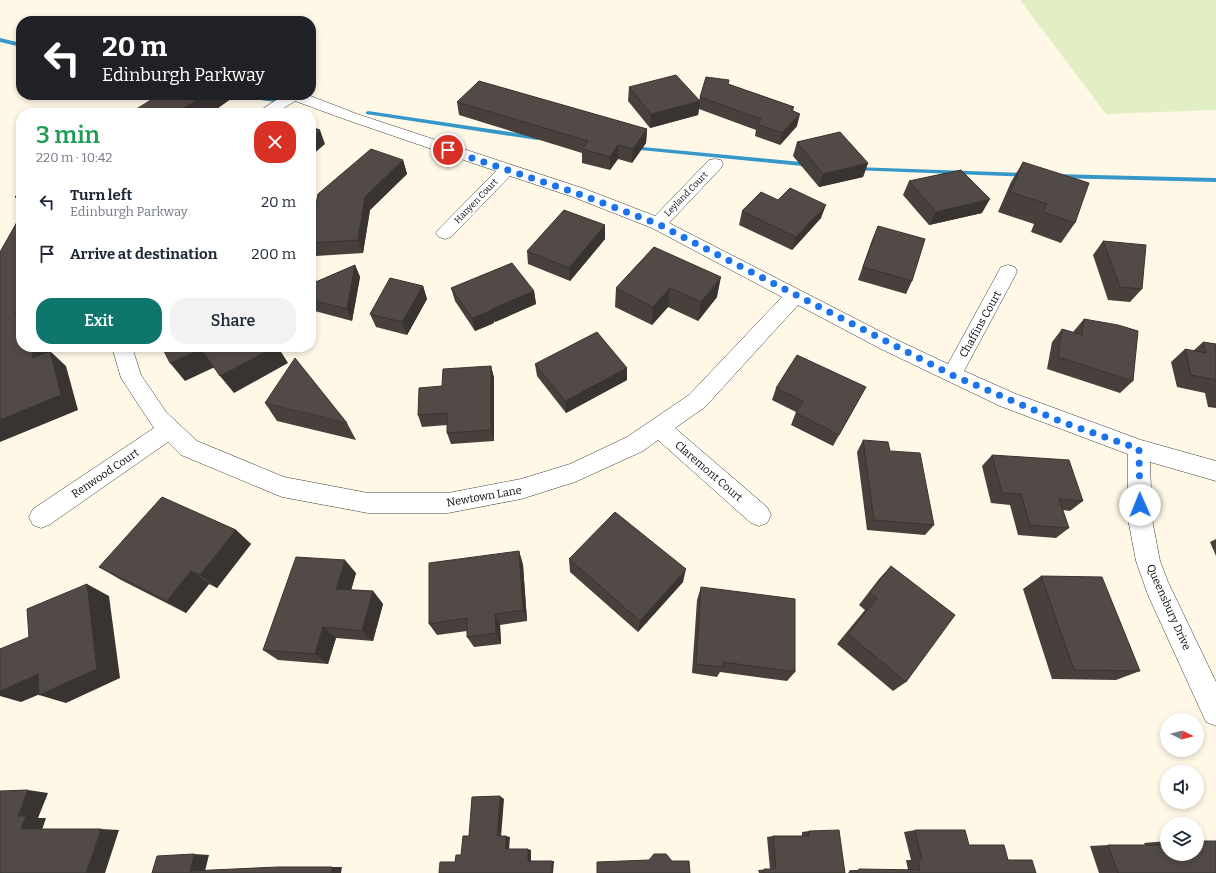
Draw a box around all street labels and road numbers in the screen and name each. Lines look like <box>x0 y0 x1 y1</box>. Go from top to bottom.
street label: Leyland Court <box>662 169 710 218</box>
street label: Hanyen Court <box>452 176 500 225</box>
street label: Chaffins Court <box>957 289 1004 360</box>
street label: Claremont Court <box>672 439 745 504</box>
street label: Renwood Court <box>69 446 141 501</box>
street label: Newtown Lane <box>446 483 523 509</box>
street label: Queensbury Drive <box>1144 562 1193 652</box>

